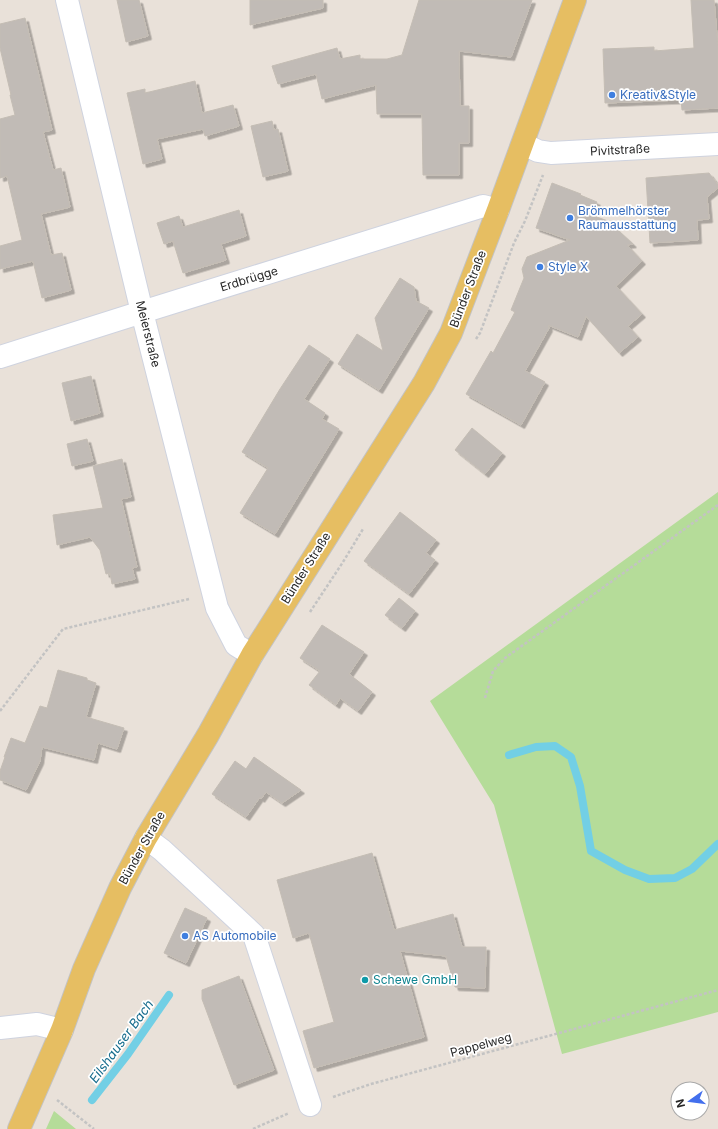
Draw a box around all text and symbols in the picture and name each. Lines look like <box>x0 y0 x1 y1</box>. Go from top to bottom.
place label: Kreativ&Style <box>620 87 696 102</box>
marker: Kreativ&Style <box>607 90 617 100</box>
street label: Pivitstraße <box>590 140 650 159</box>
place label: Brömmelhörster Raumausstattung <box>578 203 676 232</box>
marker: Brömmelhörster Raumausstattung <box>565 213 575 223</box>
street label: Bünder Straße <box>446 248 489 330</box>
place label: Style X <box>548 259 588 274</box>
marker: Style X <box>535 262 545 272</box>
street label: Erdbrügge <box>218 263 280 294</box>
street label: Meierstraße <box>133 299 164 369</box>
street label: Bünder Straße <box>278 529 334 606</box>
street label: Bünder Straße <box>115 808 168 887</box>
place label: AS Automobile <box>193 928 277 943</box>
marker: AS Automobile <box>180 931 190 941</box>
place label: Schewe GmbH <box>373 972 457 987</box>
marker: Schewe GmbH <box>360 975 370 985</box>
water label: Eilshauser Bach <box>85 996 157 1086</box>
street label: Pappelweg <box>449 1029 513 1060</box>
north arrow <box>670 1081 710 1121</box>
text: N <box>672 1098 688 1109</box>

